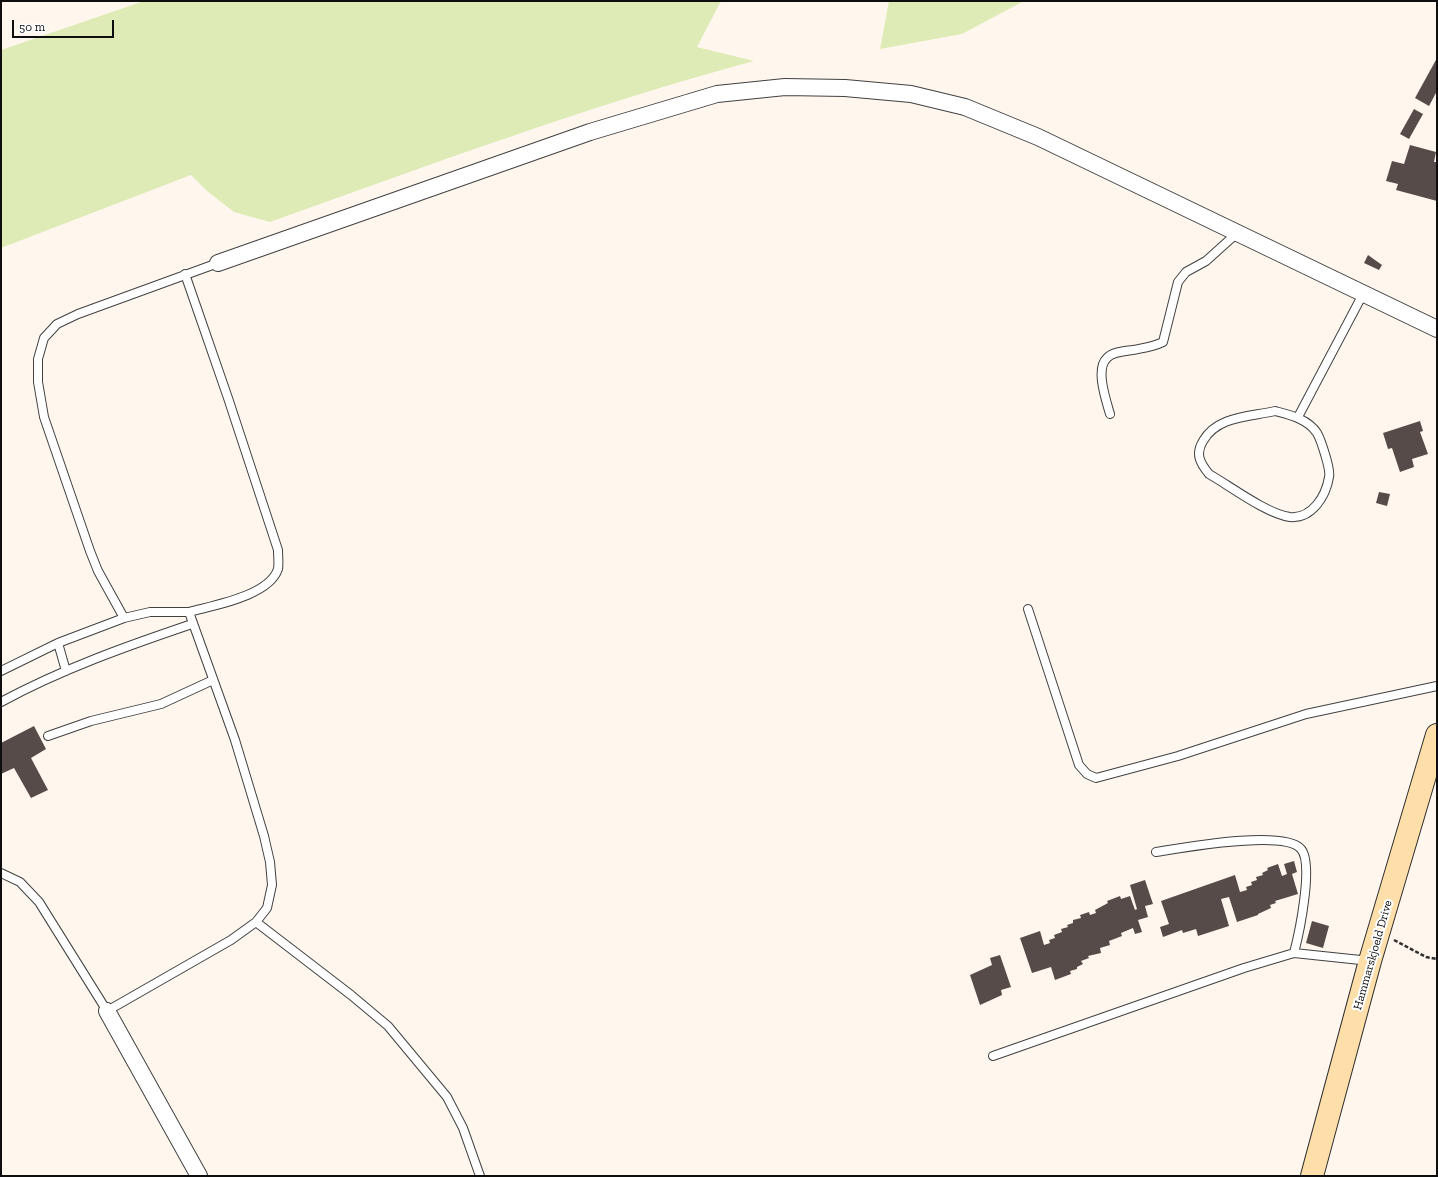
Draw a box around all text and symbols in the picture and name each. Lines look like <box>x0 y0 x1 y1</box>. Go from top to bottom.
scale bar <box>14 12 116 38</box>
text: 50 m <box>19 20 45 34</box>
street label: Hammarskjoeld Drive <box>1350 899 1396 1011</box>

